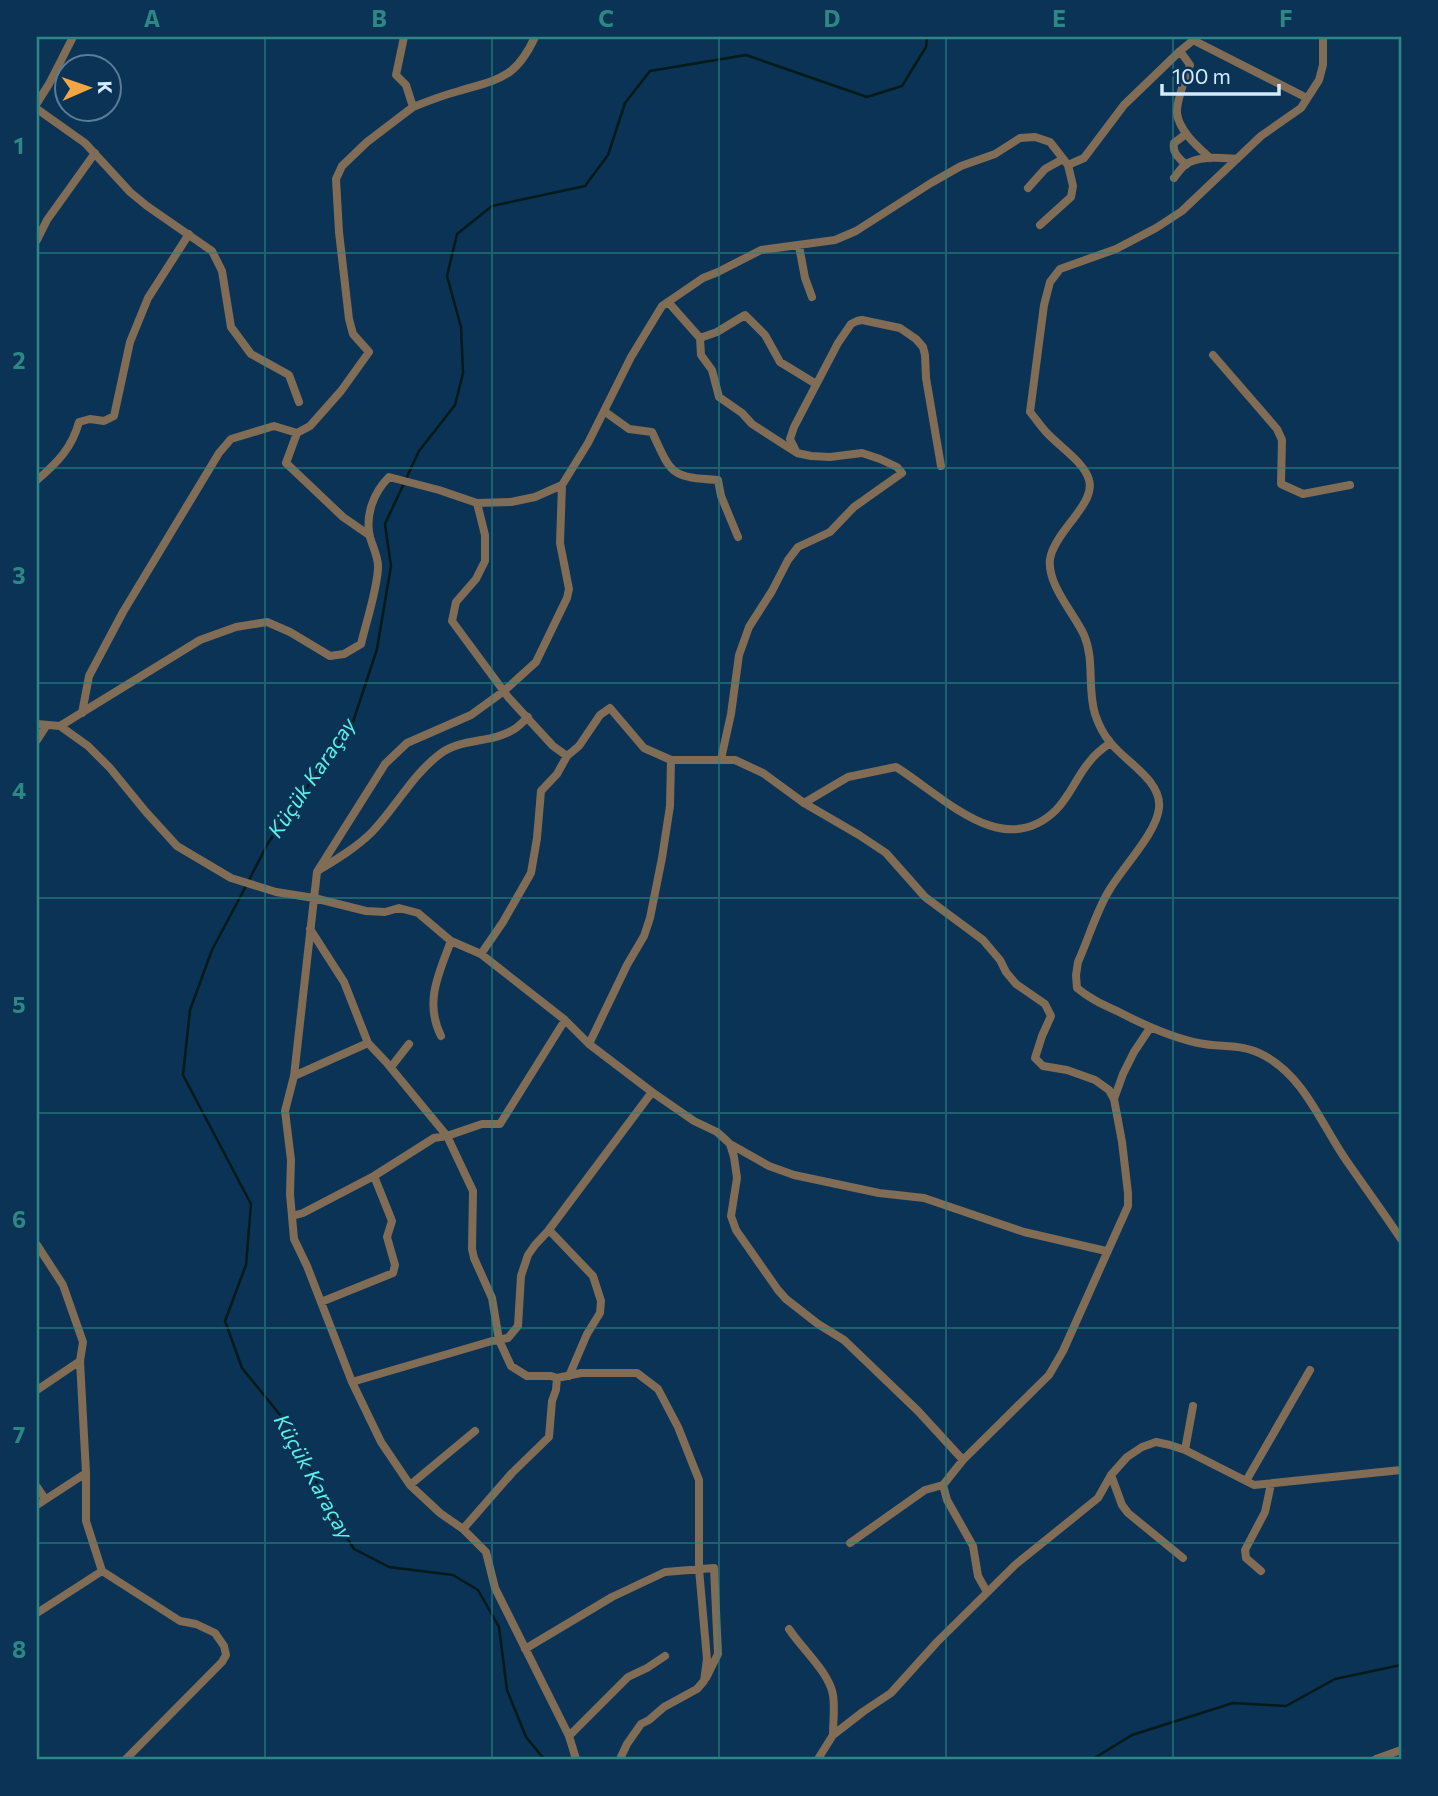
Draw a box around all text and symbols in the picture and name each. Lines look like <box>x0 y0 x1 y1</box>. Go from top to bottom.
text: A <box>144 4 161 32</box>
text: B <box>371 4 387 32</box>
text: C <box>598 4 614 32</box>
text: D <box>824 4 841 32</box>
text: E <box>1052 4 1066 32</box>
text: F <box>1279 4 1293 32</box>
north arrow <box>52 52 122 122</box>
scale bar <box>1162 52 1279 96</box>
text: 100 m <box>1172 63 1231 88</box>
text: K <box>94 80 117 94</box>
text: 1 <box>14 131 24 159</box>
text: 2 <box>12 346 26 374</box>
text: 3 <box>12 561 26 589</box>
water label: Küçük Karaçay <box>262 712 361 842</box>
text: 4 <box>12 776 26 804</box>
text: 5 <box>12 990 26 1018</box>
text: 6 <box>12 1205 26 1233</box>
water label: Küçük Karaçay <box>270 1409 360 1544</box>
text: 7 <box>13 1420 25 1448</box>
text: 8 <box>12 1635 26 1663</box>

